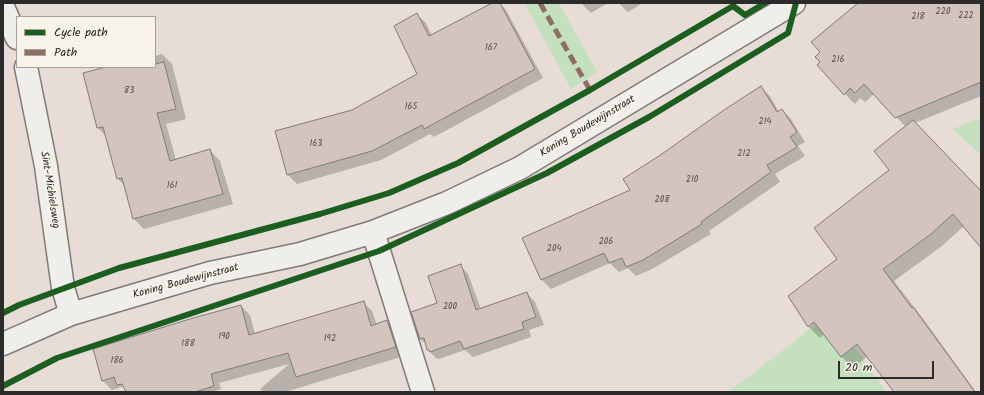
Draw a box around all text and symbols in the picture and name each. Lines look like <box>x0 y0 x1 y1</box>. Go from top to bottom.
house number: 220 <box>936 7 950 17</box>
house number: 222 <box>958 11 974 21</box>
house number: 218 <box>911 12 925 22</box>
legend <box>16 16 156 68</box>
text: Cycle path <box>54 23 108 42</box>
text: Path <box>54 43 77 62</box>
house number: 167 <box>485 43 497 53</box>
house number: 216 <box>831 55 845 65</box>
house number: 83 <box>124 86 134 96</box>
street label: Koning Boudewijnstraat <box>538 93 638 161</box>
house number: 165 <box>405 102 417 112</box>
house number: 214 <box>758 117 772 127</box>
house number: 163 <box>310 139 322 149</box>
house number: 212 <box>737 149 751 159</box>
street label: Sint-Michielsweg <box>36 150 62 230</box>
house number: 210 <box>686 175 698 185</box>
house number: 161 <box>167 181 177 191</box>
house number: 208 <box>654 195 670 205</box>
house number: 206 <box>599 237 613 247</box>
house number: 204 <box>547 244 561 254</box>
street label: Koning Boudewijnstraat <box>132 262 240 302</box>
house number: 200 <box>443 302 457 312</box>
house number: 190 <box>218 332 230 342</box>
house number: 192 <box>324 334 336 344</box>
house number: 188 <box>181 339 195 349</box>
scale bar <box>840 353 936 379</box>
house number: 186 <box>110 356 124 366</box>
text: 20 m <box>845 358 872 377</box>

